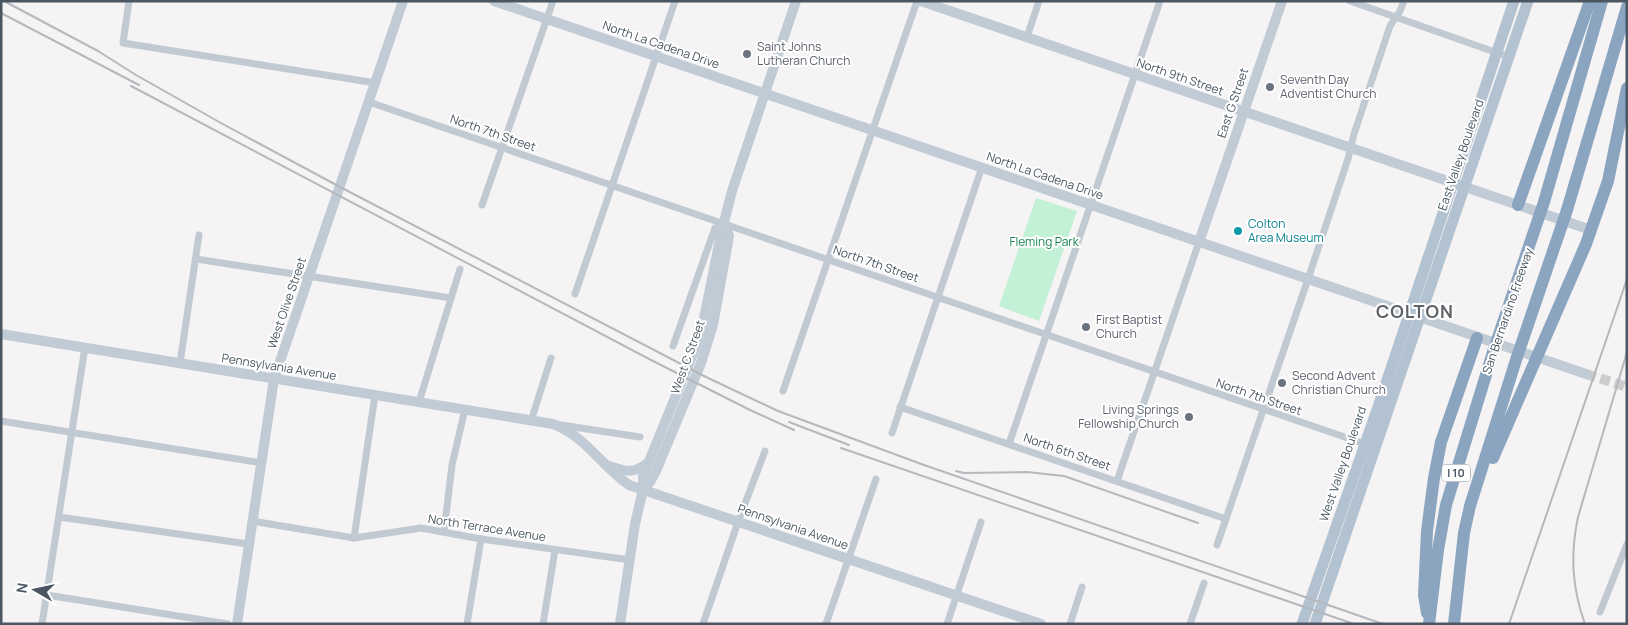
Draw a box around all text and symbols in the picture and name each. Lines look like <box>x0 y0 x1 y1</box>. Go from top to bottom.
street label: North La Cadena Drive <box>600 17 722 73</box>
place label: Saint Johns Lutheran Church <box>757 38 850 69</box>
marker: Saint Johns Lutheran Church <box>741 48 753 60</box>
street label: North 9th Street <box>1134 54 1226 99</box>
street label: East G Street <box>1213 65 1253 140</box>
place label: Seventh Day Adventist Church <box>1280 71 1376 102</box>
marker: Seventh Day Adventist Church <box>1264 81 1276 93</box>
street label: East Valley Boulevard <box>1434 97 1488 213</box>
street label: North 7th Street <box>448 110 538 155</box>
street label: North La Cadena Drive <box>984 148 1106 204</box>
place label: Colton Area Museum <box>1248 215 1324 246</box>
marker: Colton Area Museum <box>1232 225 1244 237</box>
park label: Fleming Park <box>1009 233 1080 250</box>
street label: North 7th Street <box>831 241 921 286</box>
street label: San Bernardino Freeway <box>1478 245 1537 376</box>
street label: West Olive Street <box>263 255 310 351</box>
district label: COLTON <box>1376 299 1454 323</box>
place label: First Baptist Church <box>1096 311 1162 342</box>
street label: West C Street <box>666 317 709 396</box>
marker: First Baptist Church <box>1080 321 1092 333</box>
street label: Pennsylvania Avenue <box>220 349 338 384</box>
place label: Second Advent Christian Church <box>1292 367 1386 398</box>
street label: North 7th Street <box>1214 374 1304 419</box>
marker: Second Advent Christian Church <box>1276 377 1288 389</box>
place label: Living Springs Fellowship Church <box>1078 401 1179 432</box>
street label: West Valley Boulevard <box>1315 404 1370 524</box>
marker: Living Springs Fellowship Church <box>1183 411 1195 423</box>
street label: North 6th Street <box>1021 429 1113 474</box>
road number: I 10 <box>1442 464 1470 482</box>
street label: Pennsylvania Avenue <box>736 500 851 553</box>
street label: North Terrace Avenue <box>427 510 547 545</box>
north arrow <box>10 565 60 615</box>
text: N <box>11 581 32 594</box>

